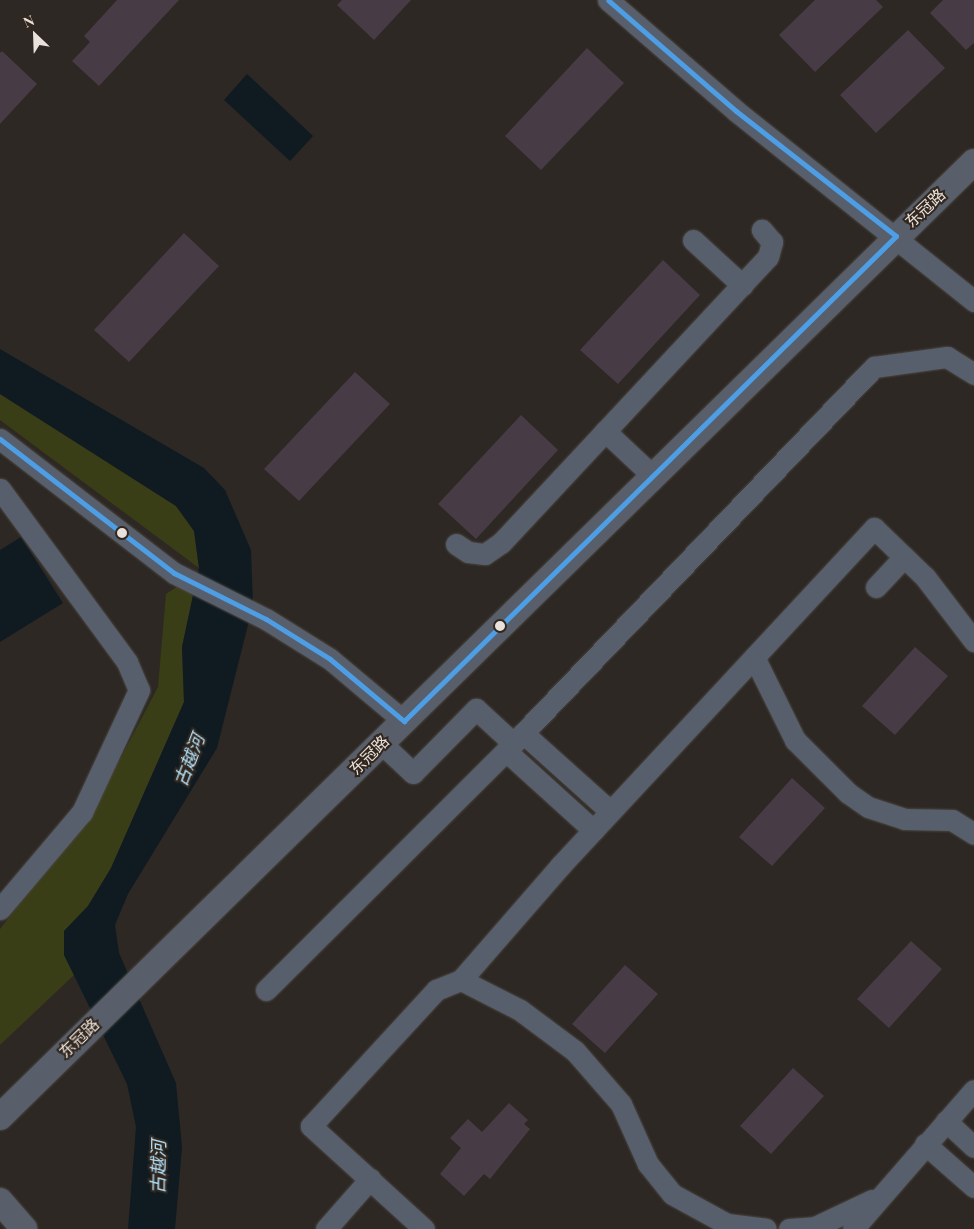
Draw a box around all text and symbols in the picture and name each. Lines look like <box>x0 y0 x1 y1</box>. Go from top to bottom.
north arrow <box>10 10 60 60</box>
text: N <box>20 10 37 32</box>
street label: 东冠路 <box>901 185 949 231</box>
unlabelled marker <box>117 528 127 538</box>
unlabelled marker <box>495 621 505 631</box>
water label: 古越河 <box>169 731 209 789</box>
street label: 东冠路 <box>345 731 393 779</box>
street label: 东冠路 <box>55 1014 103 1062</box>
water label: 古越河 <box>147 1140 169 1194</box>

